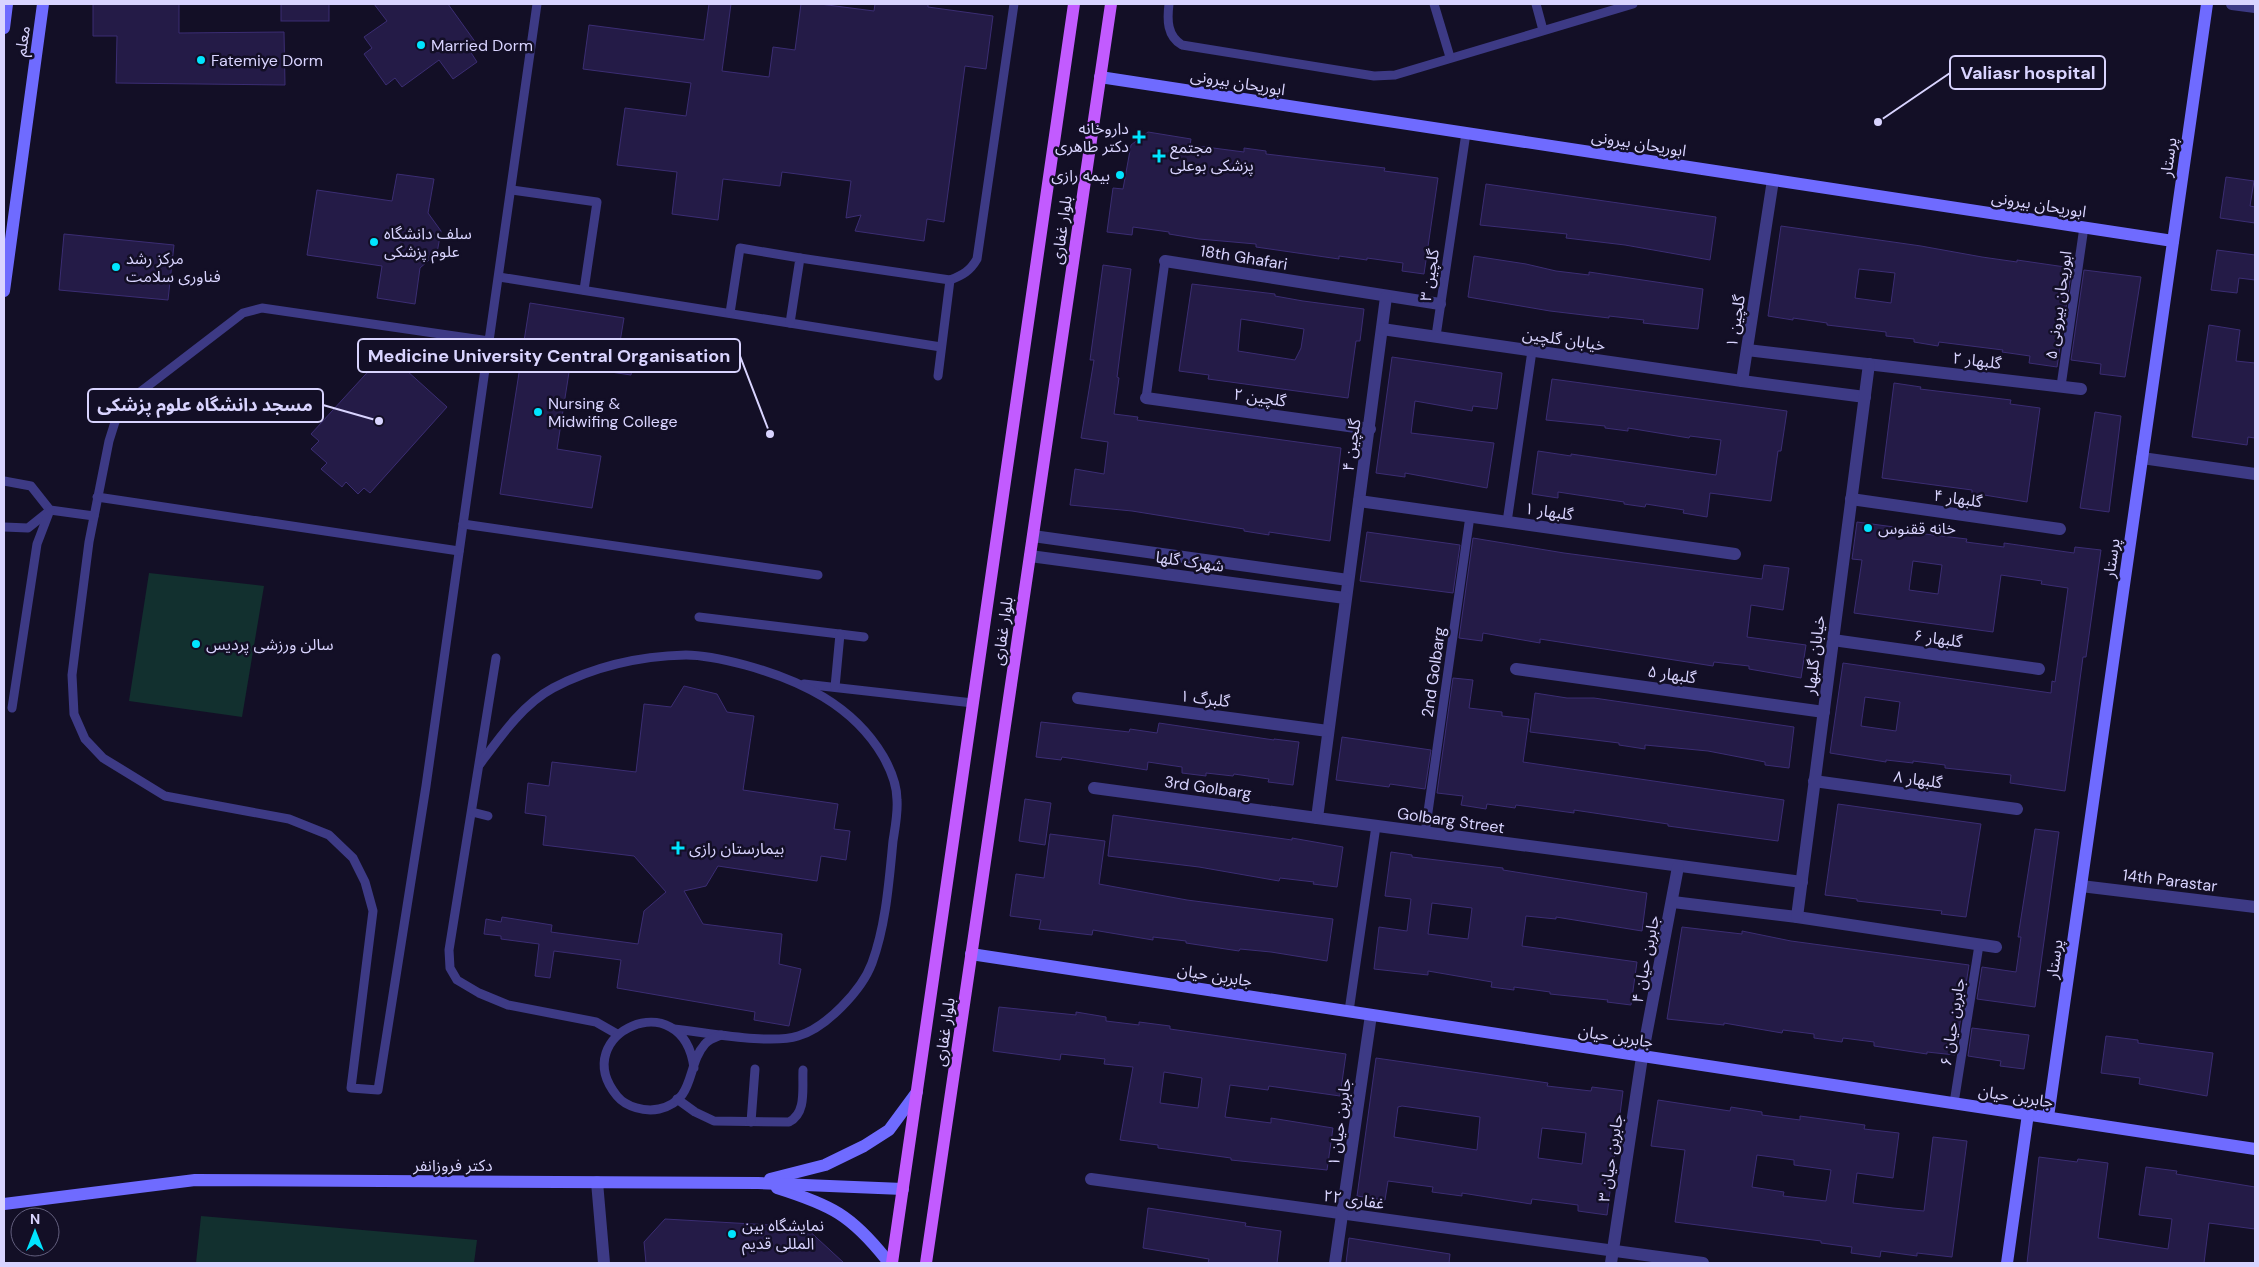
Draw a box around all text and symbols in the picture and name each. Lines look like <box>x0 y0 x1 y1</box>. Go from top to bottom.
street label: معلم <box>10 24 37 58</box>
place label: Married Dorm <box>431 35 533 56</box>
marker: Married Dorm <box>415 39 427 51</box>
place label: Fatemiye Dorm <box>211 50 323 71</box>
marker: Fatemiye Dorm <box>195 54 207 66</box>
callout: Valiasr hospital <box>1950 56 2105 89</box>
text: Valiasr hospital <box>1960 61 2096 85</box>
street label: ابوریحان بیرونی <box>1189 65 1287 100</box>
place label: داروخانه دکتر طاهری <box>1055 118 1129 157</box>
street label: ابوریحان بیرونی <box>1590 126 1688 161</box>
marker: داروخانه دکتر طاهری <box>1133 131 1145 143</box>
street label: پرستار <box>2155 136 2182 179</box>
place label: مجتمع پزشکی بوعلی <box>1170 137 1254 176</box>
marker: مجتمع پزشکی بوعلی <box>1152 149 1166 163</box>
place label: بیمه رازی <box>1051 165 1110 186</box>
marker: بیمه رازی <box>1114 169 1126 181</box>
street label: ابوریحان بیرونی <box>1990 187 2088 222</box>
street label: بلوار غفاری <box>1046 194 1077 266</box>
place label: سلف دانشگاه علوم پزشکی <box>384 223 472 264</box>
marker: سلف دانشگاه علوم پزشکی <box>368 236 380 248</box>
street label: 18th Ghafari <box>1199 240 1289 275</box>
street label: گلچین ۳ <box>1415 247 1444 303</box>
place label: مرکز رشد فناوری سلامت <box>126 248 221 287</box>
street label: ابوریحان بیرونی ۵ <box>2041 250 2076 361</box>
marker: مرکز رشد فناوری سلامت <box>110 261 122 273</box>
street label: گلچین ۱ <box>1721 293 1750 349</box>
street label: خیابان گلچین <box>1521 323 1607 356</box>
callout: Medicine University Central Organisation <box>358 339 740 372</box>
text: Medicine University Central Organisation <box>368 344 730 368</box>
street label: گلبهار ۲ <box>1951 347 2003 374</box>
street label: گلچین ۲ <box>1232 383 1288 412</box>
callout: مسجد دانشگاه علوم پزشکی <box>88 389 323 422</box>
text: مسجد دانشگاه علوم پزشکی <box>97 393 313 418</box>
place label: Nursing & Midwifing College <box>548 393 678 432</box>
marker: Nursing & Midwifing College <box>532 406 544 418</box>
street label: گلچین ۴ <box>1337 417 1366 473</box>
street label: گلبهار ۴ <box>1932 485 1984 512</box>
street label: گلبهار ۱ <box>1523 498 1575 525</box>
place label: خانه ققنوس <box>1878 518 1956 539</box>
marker: خانه ققنوس <box>1862 522 1874 534</box>
street label: پرستار <box>2098 537 2125 580</box>
street label: شهرک گلها <box>1154 546 1225 577</box>
street label: بلوار غفاری <box>987 595 1018 667</box>
street label: خیابان گلبهار <box>1799 614 1830 697</box>
street label: 2nd Golbarg <box>1417 625 1450 719</box>
street label: گلبهار ۶ <box>1912 625 1964 652</box>
place label: سالن ورزشی پردیس <box>206 634 334 655</box>
marker: سالن ورزشی پردیس <box>190 638 202 650</box>
street label: گلبهار ۵ <box>1646 661 1698 688</box>
street label: گلبرگ ۱ <box>1179 685 1231 712</box>
street label: گلبهار ۸ <box>1892 766 1944 793</box>
street label: 3rd Golbarg <box>1163 771 1253 804</box>
street label: Golbarg Street <box>1396 803 1506 838</box>
place label: بیمارستان رازی <box>689 838 784 859</box>
marker: بیمارستان رازی <box>671 841 685 855</box>
street label: 14th Parastar <box>2121 864 2219 897</box>
street label: جابربن حیان ۴ <box>1627 913 1664 1005</box>
street label: پرستار <box>2041 938 2068 981</box>
street label: جابربن حیان <box>1176 959 1254 992</box>
street label: جابربن حیان ۶ <box>1935 977 1970 1068</box>
street label: بلوار غفاری <box>929 996 960 1068</box>
street label: جابربن حیان <box>1577 1020 1655 1053</box>
street label: جابربن حیان ۱ <box>1323 1077 1356 1168</box>
street label: جابربن حیان <box>1977 1080 2055 1113</box>
street label: جابربن حیان ۳ <box>1593 1113 1628 1204</box>
street label: دکتر فروزانفر <box>412 1155 493 1176</box>
street label: غفاری ۲۲ <box>1322 1185 1386 1214</box>
north arrow <box>10 1207 60 1257</box>
text: N <box>30 1210 40 1228</box>
place label: نمایشگاه بین المللی قدیم <box>742 1215 824 1256</box>
marker: نمایشگاه بین المللی قدیم <box>726 1228 738 1240</box>

